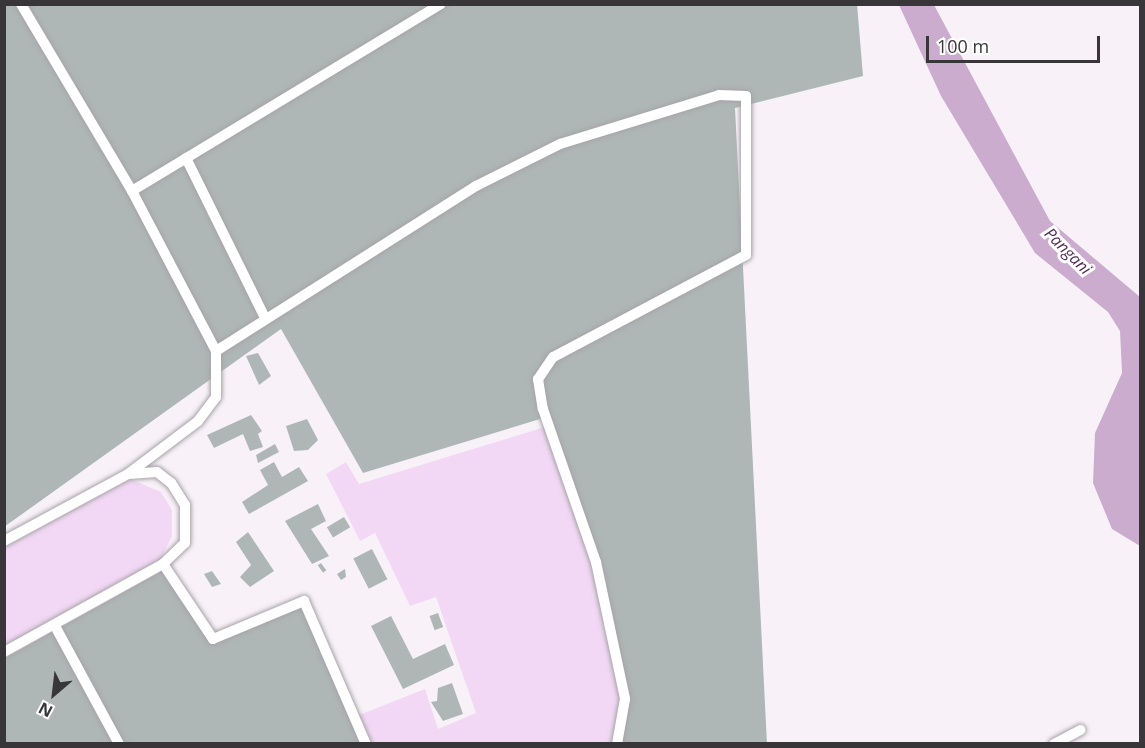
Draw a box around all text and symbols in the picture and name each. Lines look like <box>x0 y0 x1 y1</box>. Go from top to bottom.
scale bar <box>929 24 1103 62</box>
text: 100 m <box>937 34 989 58</box>
water label: Pangani <box>1041 224 1095 278</box>
north arrow <box>24 664 84 724</box>
text: N <box>35 697 56 723</box>

